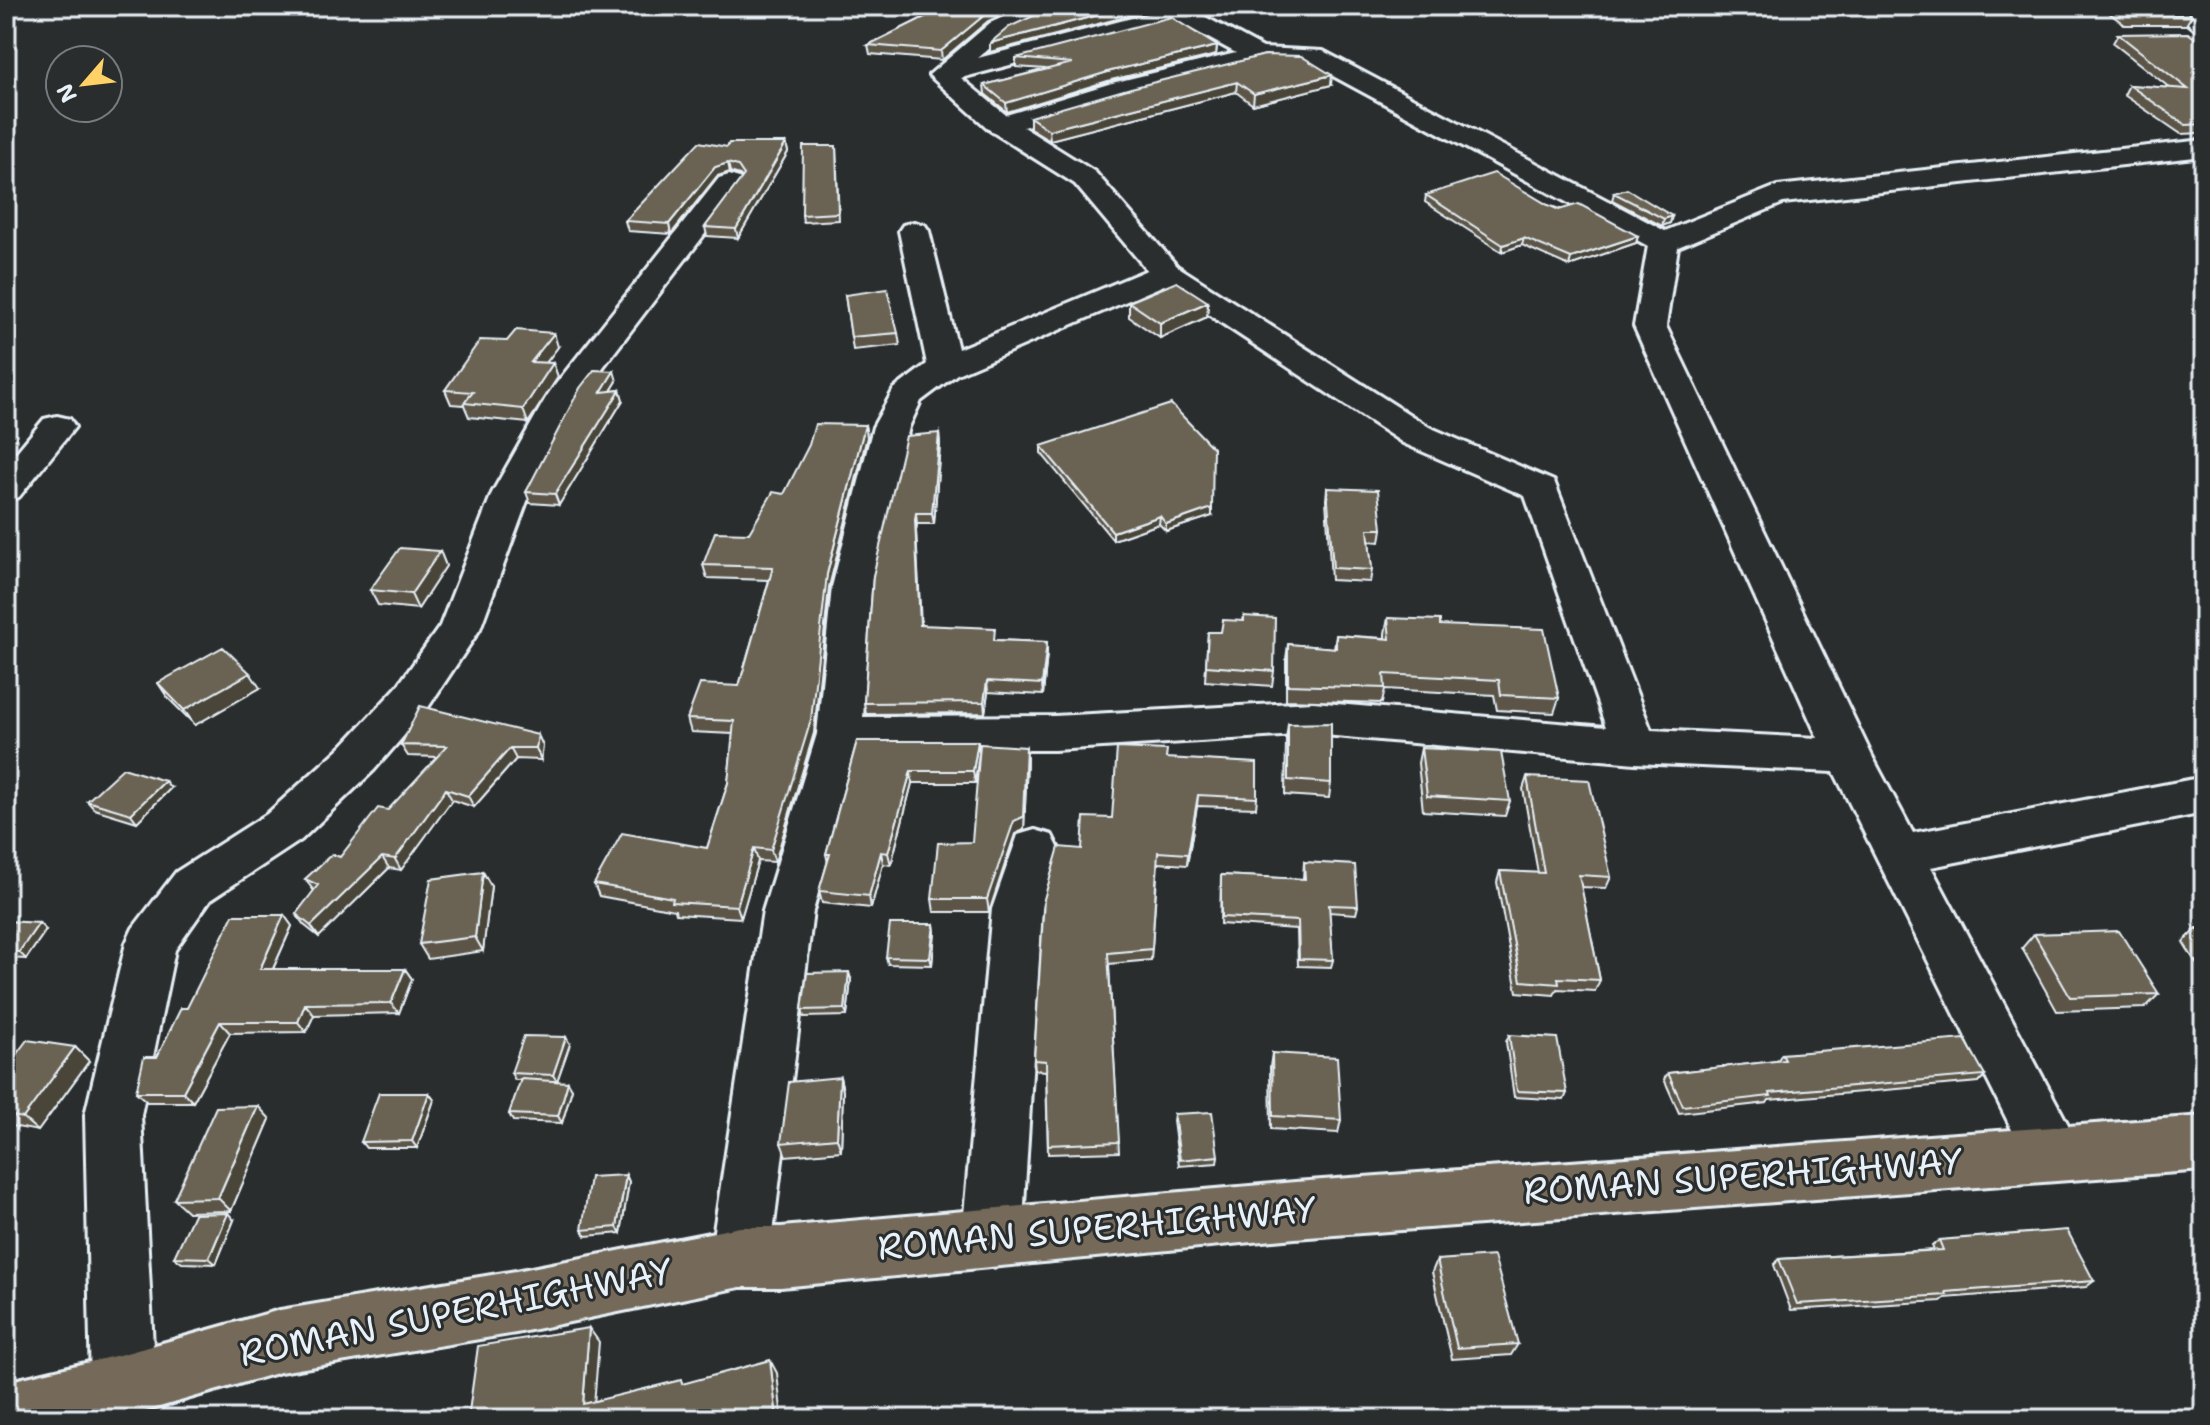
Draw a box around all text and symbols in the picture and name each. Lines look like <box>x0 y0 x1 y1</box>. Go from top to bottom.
north arrow <box>44 44 124 124</box>
text: N <box>50 79 84 108</box>
street label: ROMAN SUPERHIGHWAY <box>1522 1136 1965 1216</box>
street label: ROMAN SUPERHIGHWAY <box>876 1184 1319 1272</box>
street label: ROMAN SUPERHIGHWAY <box>235 1246 677 1378</box>

